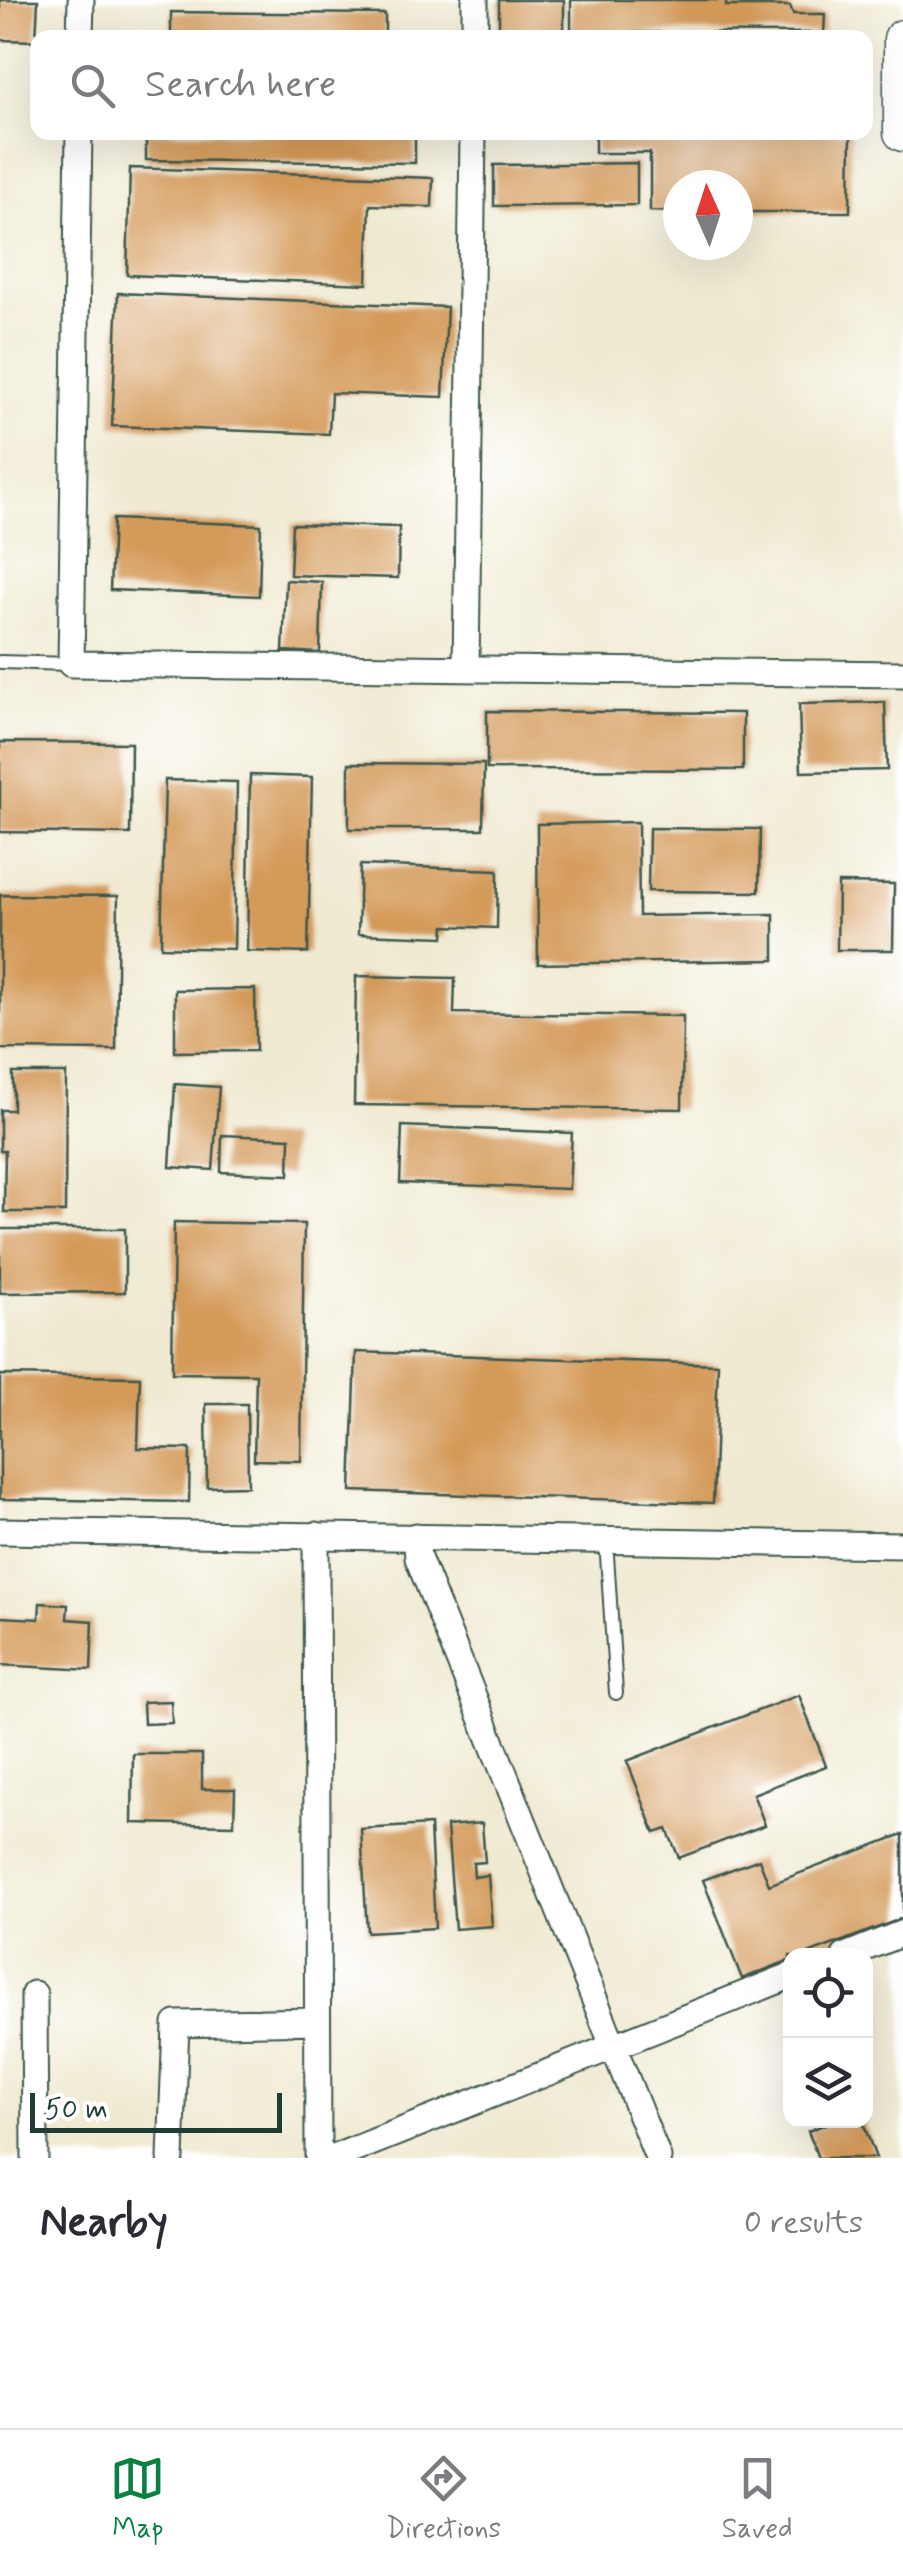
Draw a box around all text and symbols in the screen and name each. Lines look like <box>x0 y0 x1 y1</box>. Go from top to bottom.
search box <box>30 30 873 140</box>
icon: search <box>65 58 120 113</box>
text: Search here <box>145 61 336 110</box>
north arrow <box>663 170 753 260</box>
map controls <box>783 1948 873 2128</box>
button: locate <box>783 1948 873 2038</box>
button: layers <box>783 2038 873 2128</box>
scale bar <box>30 2088 282 2132</box>
text: 50 m <box>45 2092 108 2129</box>
text: Nearby <box>40 2196 168 2251</box>
text: 0 results <box>744 2202 863 2244</box>
tab: Map <box>110 2451 165 2548</box>
tab: Directions <box>386 2451 501 2548</box>
tab: Saved <box>722 2451 793 2548</box>

